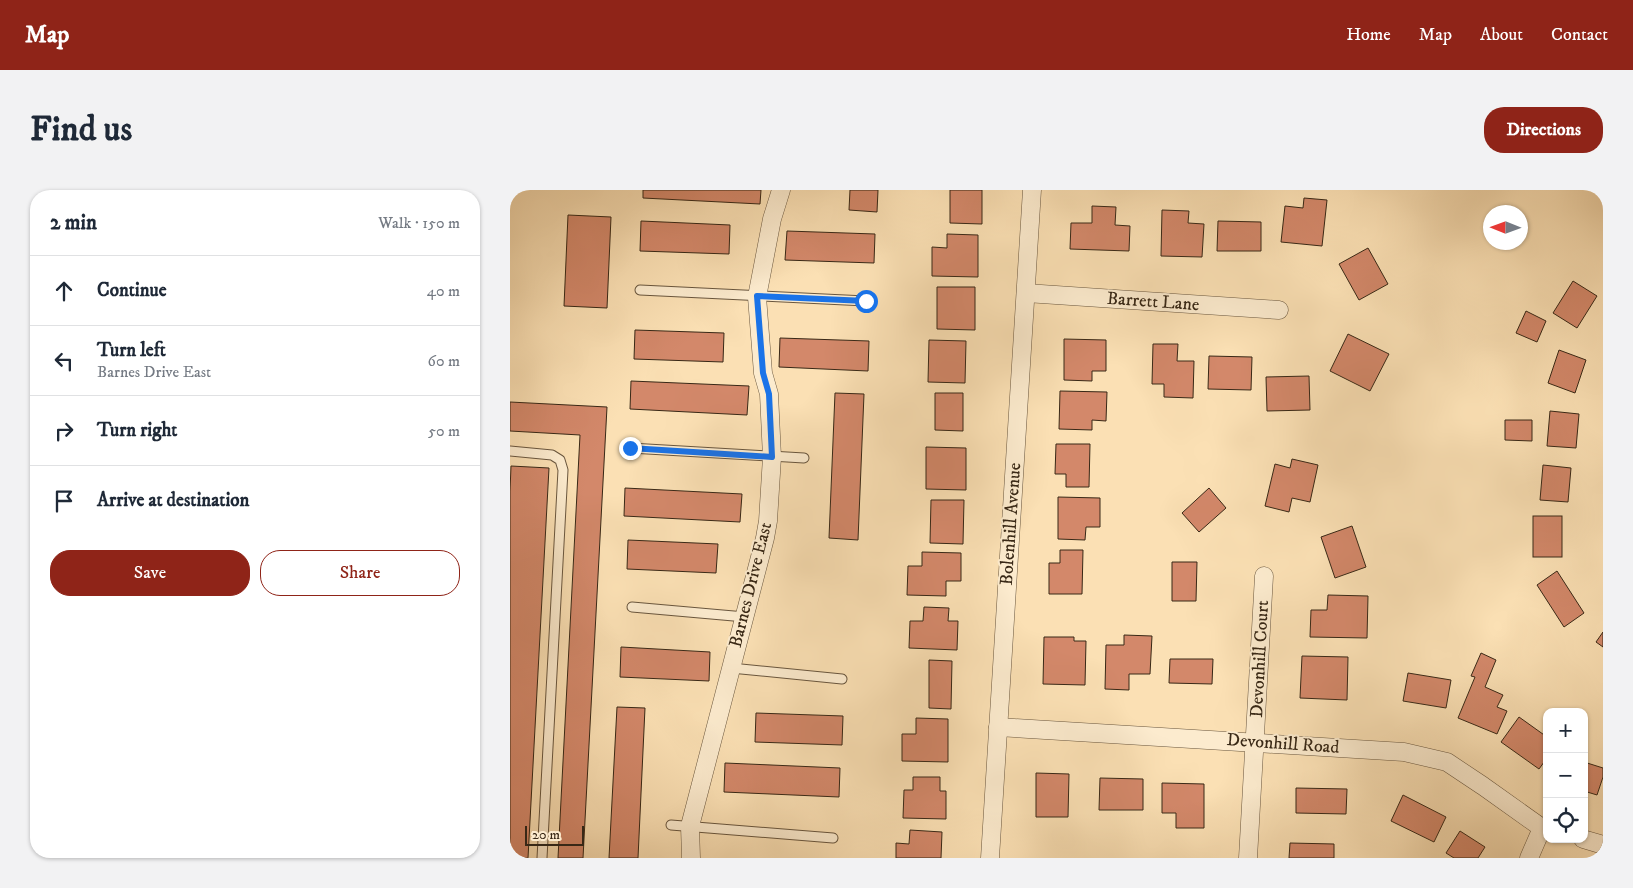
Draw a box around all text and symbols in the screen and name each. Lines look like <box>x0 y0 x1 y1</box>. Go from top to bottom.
text: Map <box>25 20 69 50</box>
text: Home <box>1346 24 1391 46</box>
text: Map <box>1419 24 1452 46</box>
text: About <box>1480 24 1523 46</box>
text: Contact <box>1551 24 1608 46</box>
button: Directions <box>1484 107 1603 153</box>
text: Find us <box>30 108 132 152</box>
north arrow <box>1483 205 1528 250</box>
text: 2 min <box>50 210 97 236</box>
text: Walk · 150 m <box>378 213 460 233</box>
icon: ahead <box>50 277 78 305</box>
text: Continue <box>97 279 167 302</box>
text: 40 m <box>427 281 460 301</box>
street label: Barrett Lane <box>1106 288 1200 316</box>
route start <box>855 290 878 313</box>
text: Turn left <box>97 339 166 362</box>
icon: left <box>50 347 78 375</box>
text: 60 m <box>428 351 460 371</box>
text: Barnes Drive East <box>97 362 211 382</box>
icon: right <box>50 417 78 445</box>
text: Turn right <box>97 419 177 442</box>
text: 50 m <box>428 421 460 441</box>
route end <box>619 437 642 460</box>
street label: Bolenhill Avenue <box>996 462 1026 586</box>
icon: arrive <box>50 487 78 515</box>
text: Arrive at destination <box>97 489 249 512</box>
street label: Barnes Drive East <box>725 520 777 650</box>
button: Save <box>50 550 250 596</box>
button: Share <box>260 550 460 596</box>
street label: Devonhill Court <box>1246 600 1274 718</box>
map controls <box>1543 708 1588 843</box>
button: + <box>1543 708 1588 753</box>
street label: Devonhill Road <box>1226 729 1340 759</box>
button: − <box>1543 753 1588 798</box>
button: locate <box>1543 798 1588 843</box>
scale bar <box>525 823 584 846</box>
text: 20 m <box>532 826 560 844</box>

